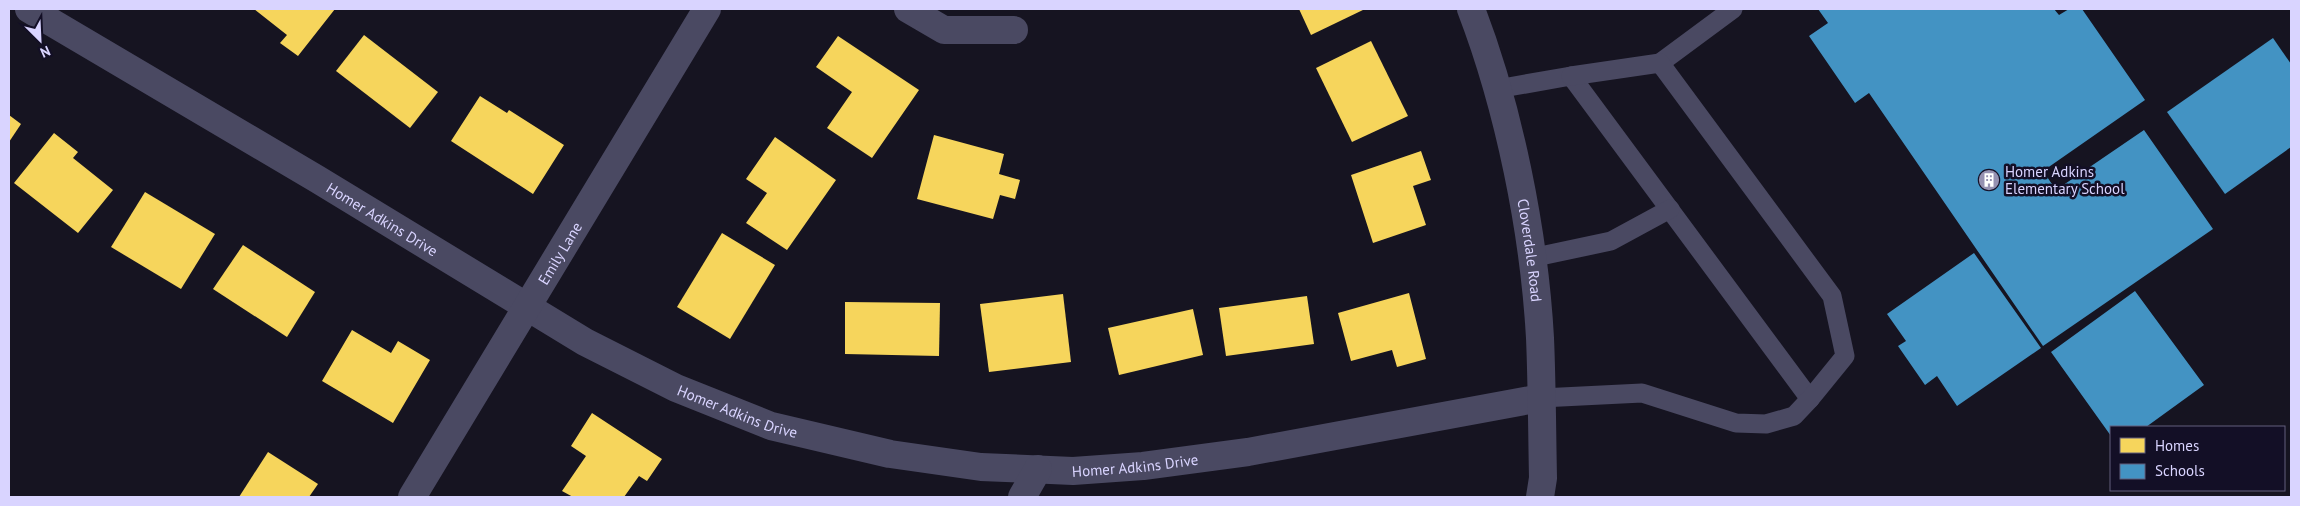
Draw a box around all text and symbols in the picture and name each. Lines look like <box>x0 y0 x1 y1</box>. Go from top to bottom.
north arrow <box>15 15 65 65</box>
text: N <box>37 42 53 62</box>
place label: Homer Adkins Elementary School <box>2005 162 2125 198</box>
building icon: Homer Adkins Elementary School <box>1977 168 2001 192</box>
street label: Homer Adkins Drive <box>323 178 442 260</box>
street label: Cloverdale Road <box>1514 197 1547 303</box>
street label: Emily Lane <box>533 218 586 288</box>
street label: Homer Adkins Drive <box>675 380 800 441</box>
legend <box>2110 426 2285 491</box>
text: Homes <box>2155 436 2199 455</box>
street label: Homer Adkins Drive <box>1071 449 1199 481</box>
text: Schools <box>2155 461 2205 480</box>

